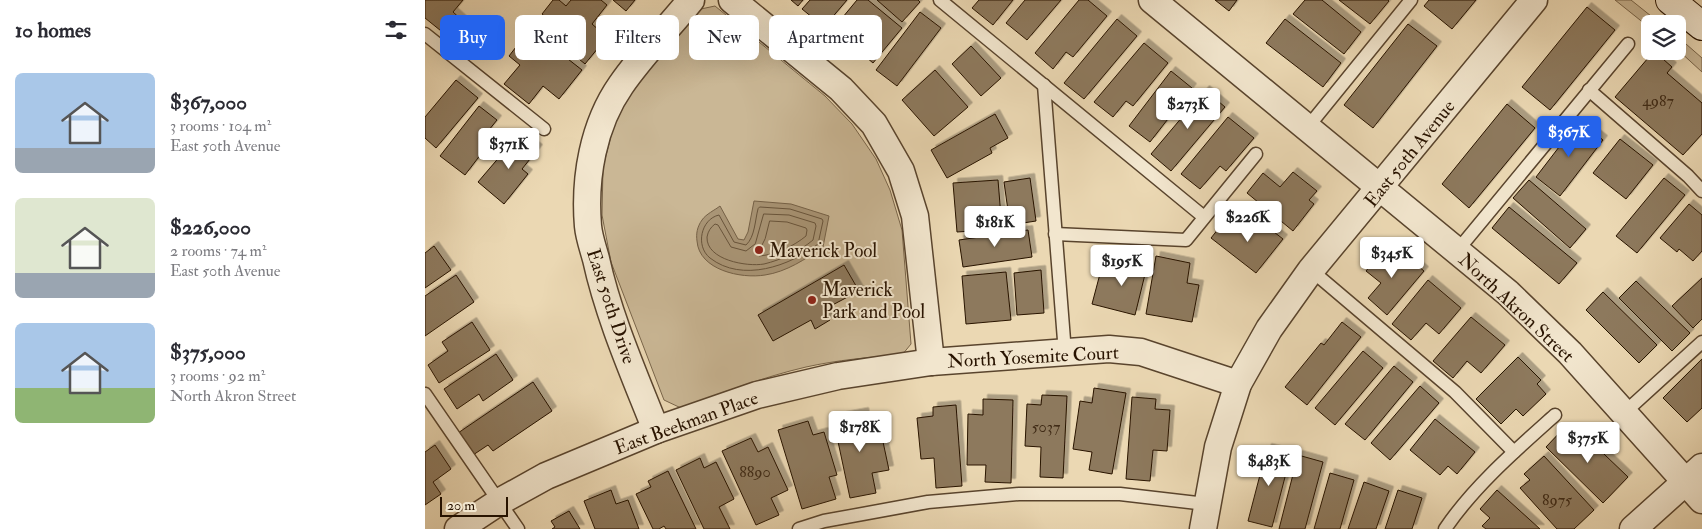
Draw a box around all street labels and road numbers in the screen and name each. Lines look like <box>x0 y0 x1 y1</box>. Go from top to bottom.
street label: East 50th Avenue <box>1359 95 1460 212</box>
street label: East 50th Drive <box>581 246 641 367</box>
street label: North Akron Street <box>1453 248 1579 368</box>
street label: North Yosemite Court <box>947 341 1119 373</box>
street label: East Beekman Place <box>611 386 762 460</box>

